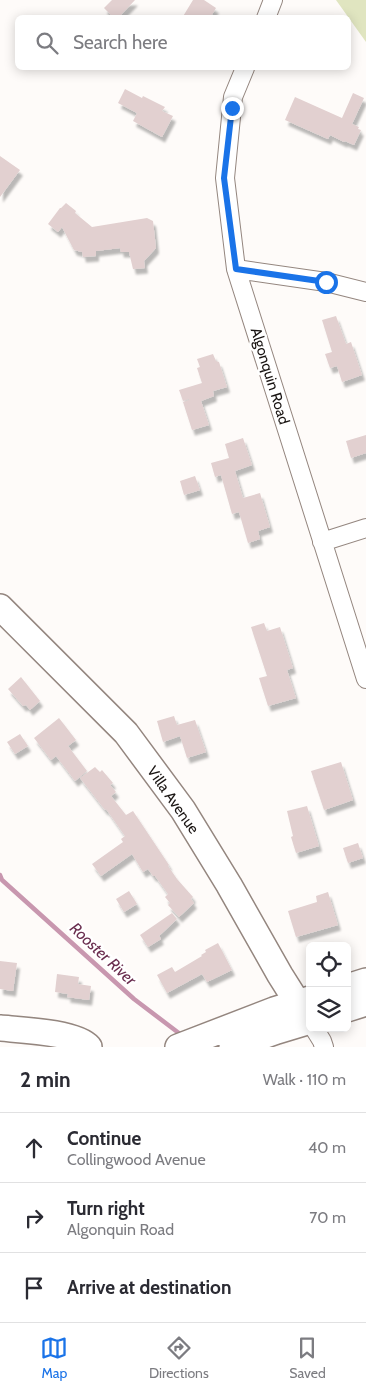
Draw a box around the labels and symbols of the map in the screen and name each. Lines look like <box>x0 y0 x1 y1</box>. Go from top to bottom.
route end <box>221 97 244 120</box>
route start <box>315 271 338 294</box>
street label: Algonquin Road <box>247 325 293 427</box>
street label: Villa Avenue <box>143 763 203 837</box>
water label: Rooster River <box>66 919 141 990</box>

